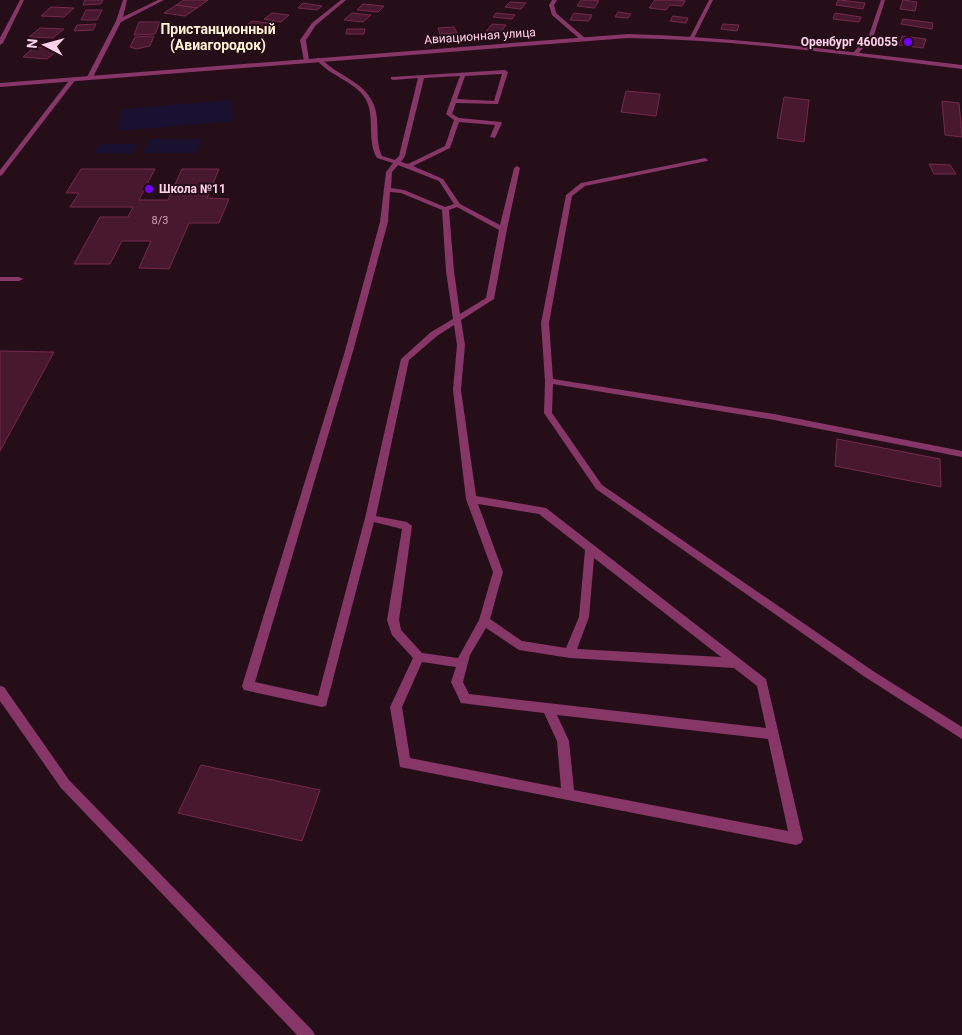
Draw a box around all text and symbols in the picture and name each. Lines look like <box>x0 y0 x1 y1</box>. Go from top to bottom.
north arrow <box>20 20 70 70</box>
district label: Пристанционный (Авиагородок) <box>160 21 276 54</box>
street label: Авиационная улица <box>424 25 536 47</box>
place label: Оренбург 460055 <box>801 35 898 49</box>
marker: Оренбург 460055 <box>902 36 914 48</box>
text: N <box>24 38 41 49</box>
place label: Школа №11 <box>159 182 226 196</box>
marker: Школа №11 <box>143 183 155 195</box>
house number: 8/3 <box>152 214 168 227</box>

